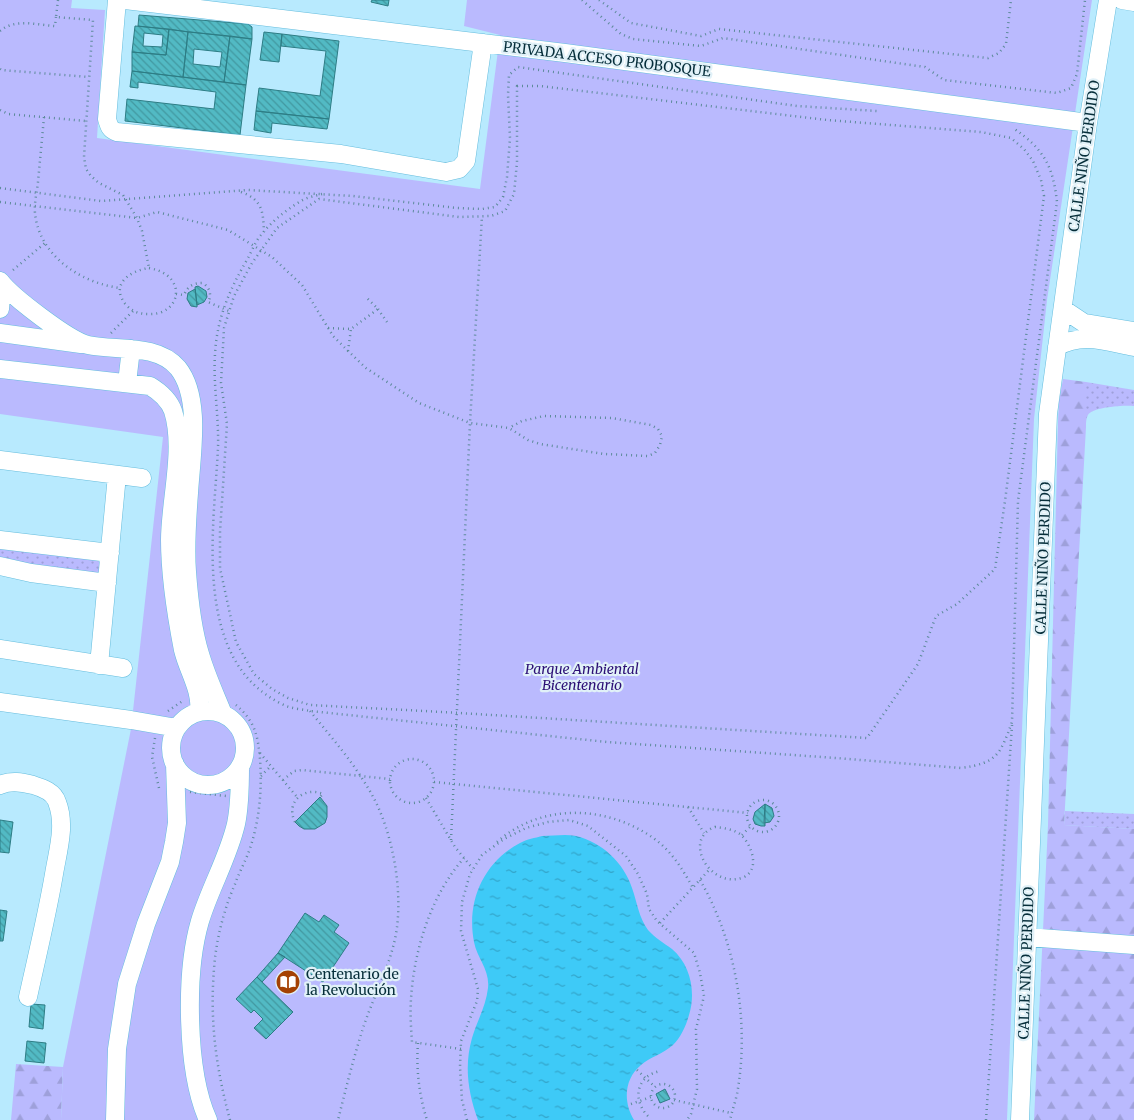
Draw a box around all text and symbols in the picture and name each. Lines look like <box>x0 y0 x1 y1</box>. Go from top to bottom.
street label: PRIVADA ACCESO PROBOSQUE <box>502 37 712 81</box>
street label: CALLE NIÑO PERDIDO <box>1064 79 1104 233</box>
street label: CALLE NIÑO PERDIDO <box>1031 481 1055 635</box>
park label: Parque Ambiental Bicentenario <box>525 660 639 694</box>
street label: CALLE NIÑO PERDIDO <box>1014 886 1038 1040</box>
place label: Centenario de la Revolución <box>306 965 399 999</box>
library icon: Centenario de la Revolución <box>275 969 301 995</box>

